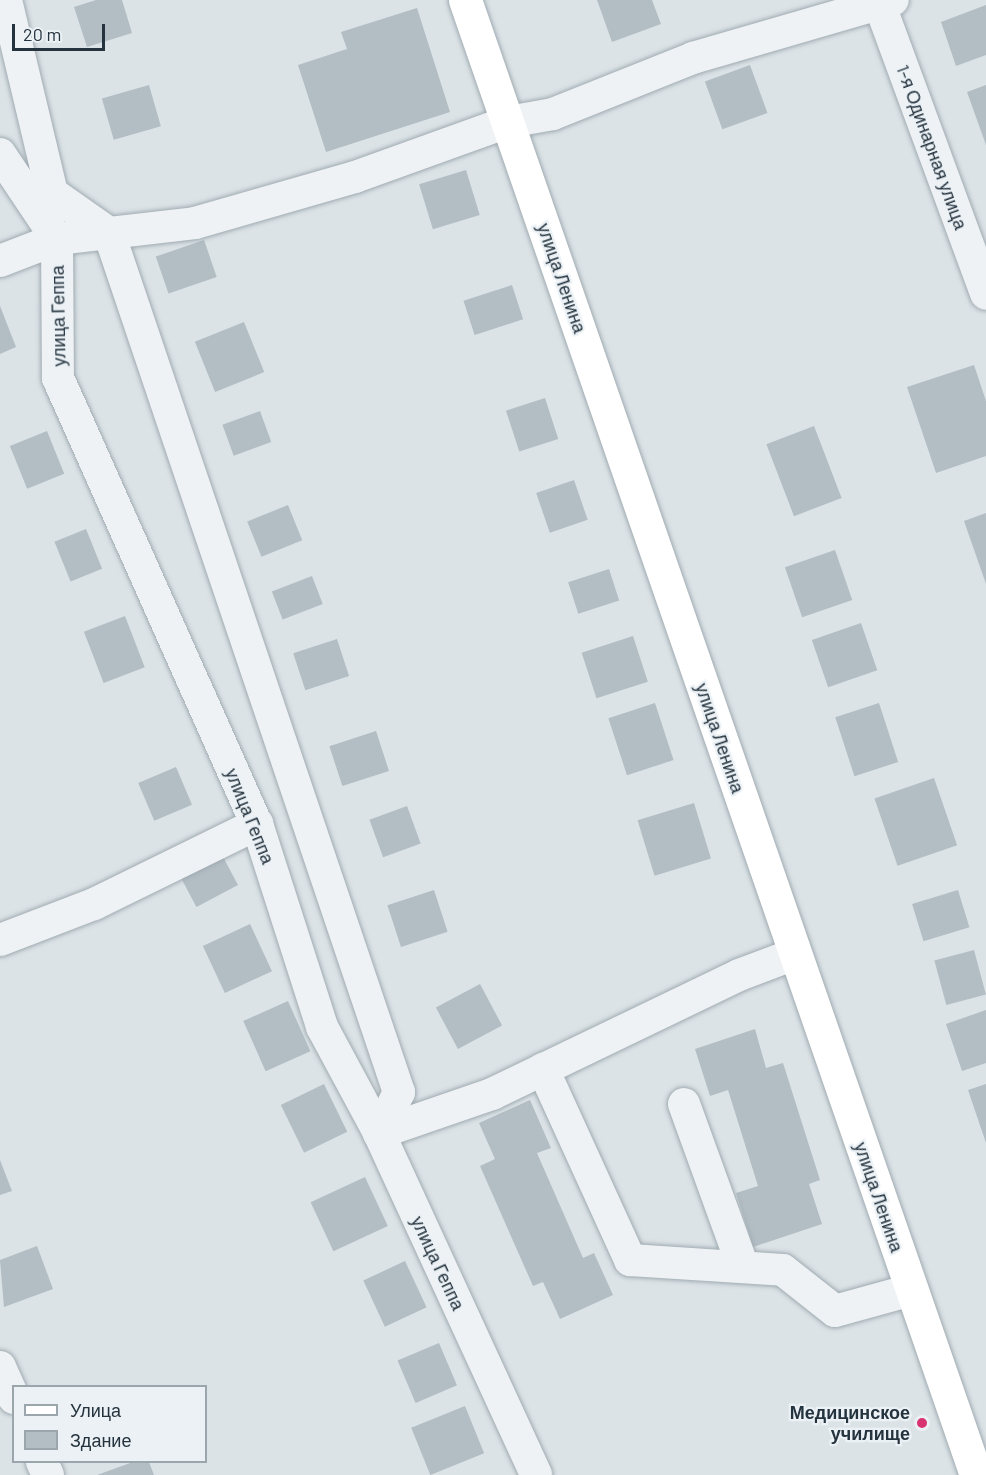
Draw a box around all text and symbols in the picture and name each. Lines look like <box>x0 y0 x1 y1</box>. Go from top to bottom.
scale bar <box>15 12 108 50</box>
text: 20 m <box>23 23 61 45</box>
street label: 1-я Одинарная улица <box>892 62 972 232</box>
street label: улица Ленина <box>533 220 591 336</box>
street label: улица Геппа <box>46 265 70 367</box>
street label: улица Ленина <box>691 680 749 796</box>
street label: улица Геппа <box>221 765 279 867</box>
street label: улица Ленина <box>850 1139 908 1255</box>
street label: улица Геппа <box>407 1213 469 1313</box>
legend <box>12 1385 207 1463</box>
text: Улица <box>70 1399 121 1421</box>
place label: Медицинское училище <box>790 1402 910 1444</box>
marker: Медицинское училище <box>915 1416 929 1430</box>
text: Здание <box>70 1429 131 1451</box>

